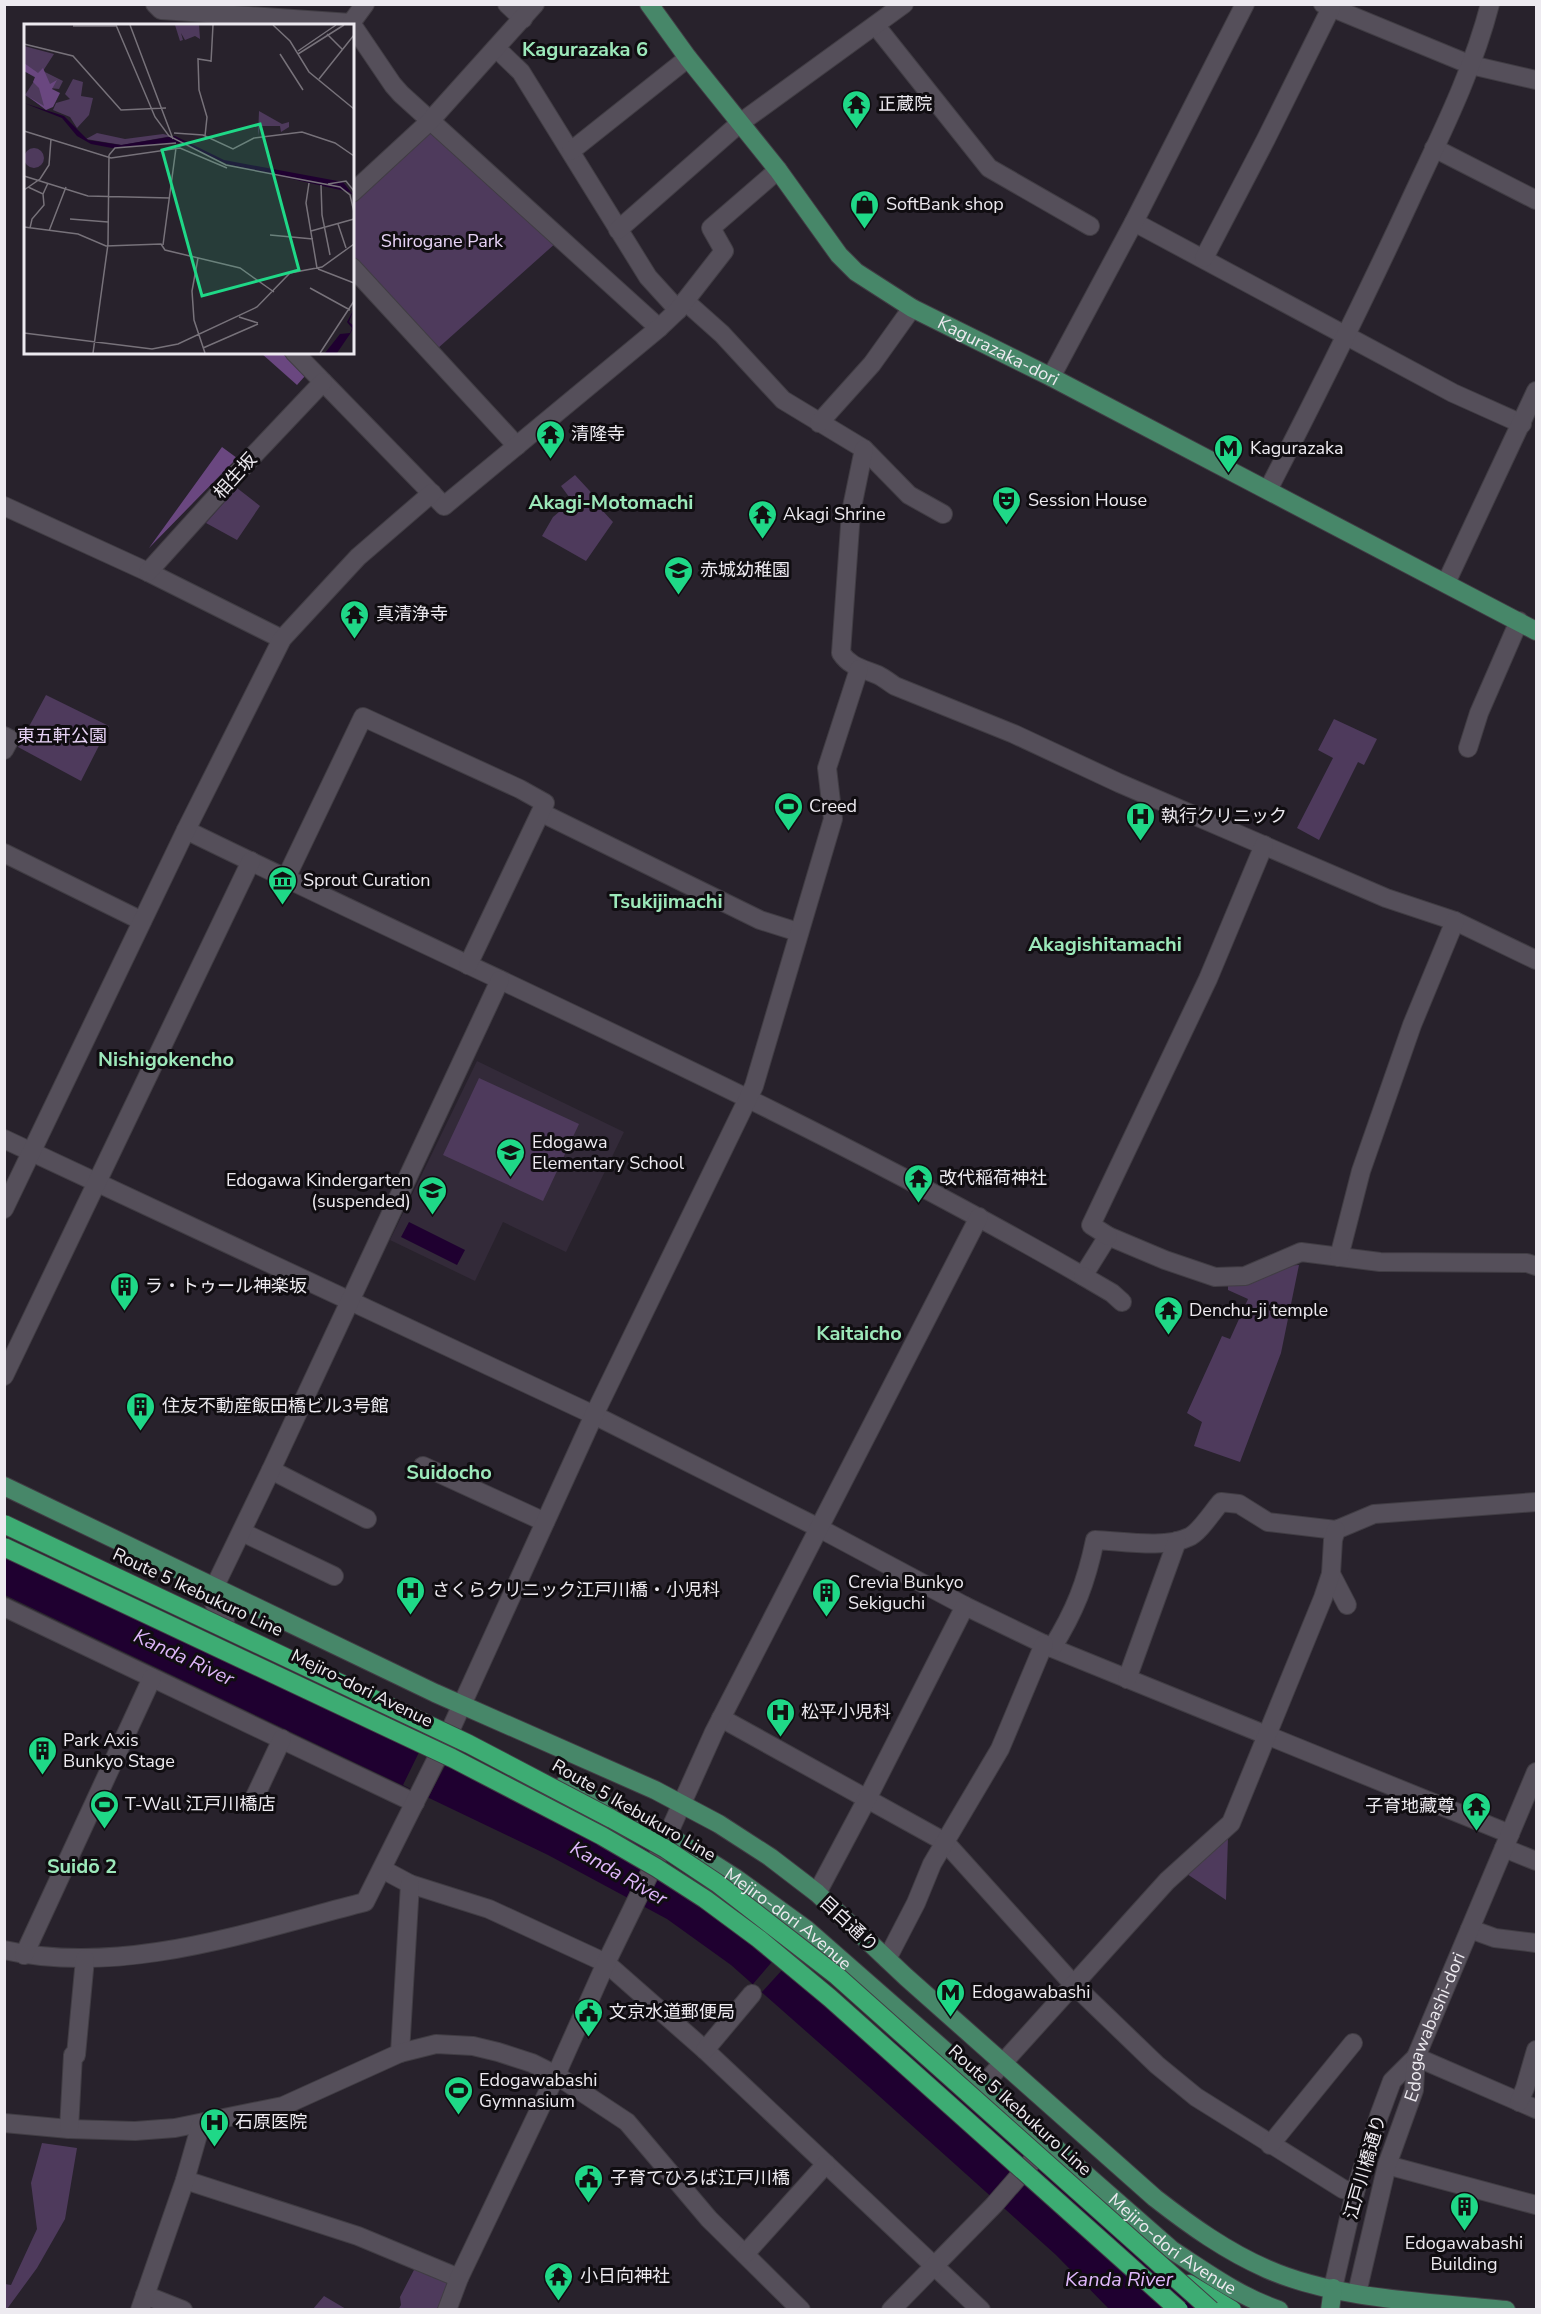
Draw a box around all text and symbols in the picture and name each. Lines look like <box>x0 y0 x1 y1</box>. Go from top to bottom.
inset map <box>24 24 354 354</box>
district label: Kagurazaka 6 <box>522 36 648 63</box>
temple icon: 正蔵院 <box>841 88 873 130</box>
place label: 正蔵院 <box>878 92 932 116</box>
shop icon: SoftBank shop <box>849 188 881 230</box>
place label: SoftBank shop <box>886 192 1004 216</box>
park label: Shirogane Park <box>381 229 504 253</box>
street label: Kagurazaka-dori <box>934 311 1063 391</box>
temple icon: 清隆寺 <box>534 418 566 460</box>
place label: 清隆寺 <box>571 422 625 446</box>
metro station icon: Kagurazaka <box>1213 432 1245 474</box>
place label: Kagurazaka <box>1250 436 1344 460</box>
street label: 相生坂 <box>208 448 262 504</box>
theatre icon: Session House <box>991 484 1023 526</box>
place label: Session House <box>1028 488 1147 512</box>
district label: Akagi-Motomachi <box>529 489 693 516</box>
temple icon: Akagi Shrine <box>746 498 778 540</box>
place label: Akagi Shrine <box>783 502 886 526</box>
school or university icon: 赤城幼稚園 <box>663 554 695 596</box>
place label: 赤城幼稚園 <box>700 558 790 582</box>
temple icon: 真清浄寺 <box>339 598 371 640</box>
place label: 真清浄寺 <box>376 602 448 626</box>
park label: 東五軒公園 <box>17 724 107 748</box>
sports icon: Creed <box>772 790 804 832</box>
place label: Creed <box>809 794 857 818</box>
hospital icon: 執行クリニック <box>1124 800 1156 842</box>
place label: 執行クリニック <box>1161 804 1287 828</box>
museum icon: Sprout Curation <box>266 864 298 906</box>
place label: Sprout Curation <box>303 868 431 892</box>
district label: Tsukijimachi <box>609 888 723 915</box>
district label: Akagishitamachi <box>1028 931 1182 958</box>
district label: Nishigokencho <box>98 1046 234 1073</box>
place label: Edogawa Elementary School <box>532 1130 685 1175</box>
school or university icon: Edogawa Elementary School <box>495 1136 527 1178</box>
temple icon: 改代稲荷神社 <box>902 1162 934 1204</box>
place label: 改代稲荷神社 <box>939 1166 1047 1190</box>
place label: Edogawa Kindergarten (suspended) <box>226 1168 411 1213</box>
school or university icon: Edogawa Kindergarten (suspended) <box>416 1174 448 1216</box>
building icon: ラ・トゥール神楽坂 <box>108 1270 140 1312</box>
place label: ラ・トゥール神楽坂 <box>145 1274 307 1298</box>
temple icon: Denchu-ji temple <box>1152 1294 1184 1336</box>
place label: Denchu-ji temple <box>1189 1298 1328 1322</box>
district label: Kaitaicho <box>816 1320 902 1347</box>
building icon: 住友不動産飯田橋ビル3号館 <box>125 1390 157 1432</box>
place label: 住友不動産飯田橋ビル3号館 <box>162 1394 389 1418</box>
district label: Suidocho <box>406 1459 492 1486</box>
street label: Route 5 Ikebukuro Line <box>109 1542 287 1642</box>
place label: Crevia Bunkyo Sekiguchi <box>848 1570 964 1615</box>
hospital icon: さくらクリニック江戸川橋・小児科 <box>395 1574 427 1616</box>
building icon: Crevia Bunkyo Sekiguchi <box>811 1576 843 1618</box>
place label: さくらクリニック江戸川橋・小児科 <box>432 1578 720 1602</box>
water label: Kanda River <box>129 1622 239 1693</box>
street label: Mejiro-dori Avenue <box>287 1643 437 1733</box>
hospital icon: 松平小児科 <box>764 1696 796 1738</box>
place label: 松平小児科 <box>801 1700 891 1724</box>
place label: Park Axis Bunkyo Stage <box>63 1728 175 1773</box>
building icon: Park Axis Bunkyo Stage <box>26 1734 58 1776</box>
street label: Route 5 Ikebukuro Line <box>548 1753 720 1867</box>
sports icon: T-Wall 江戸川橋店 <box>88 1788 120 1830</box>
temple icon: 子育地藏尊 <box>1460 1790 1492 1832</box>
place label: T-Wall 江戸川橋店 <box>125 1792 275 1816</box>
place label: 子育地藏尊 <box>1365 1794 1455 1818</box>
water label: Kanda River <box>565 1835 673 1912</box>
district label: Suidō 2 <box>47 1853 117 1880</box>
street label: Mejiro-dori Avenue <box>720 1862 857 1976</box>
street label: 目白通り <box>814 1891 884 1957</box>
street label: Edogawabashi-dori <box>1399 1949 1471 2105</box>
metro station icon: Edogawabashi <box>935 1976 967 2018</box>
place label: Edogawabashi <box>972 1980 1091 2004</box>
public building icon: 文京水道郵便局 <box>572 1996 604 2038</box>
place label: 文京水道郵便局 <box>609 2000 735 2024</box>
street label: Route 5 Ikebukuro Line <box>943 2039 1097 2181</box>
place label: Edogawabashi Gymnasium <box>479 2068 598 2113</box>
sports icon: Edogawabashi Gymnasium <box>442 2074 474 2116</box>
hospital icon: 石原医院 <box>198 2106 230 2148</box>
place label: 石原医院 <box>235 2110 307 2134</box>
street label: 江戸川橋通り <box>1339 2112 1391 2222</box>
public building icon: 子育てひろば江戸川橋 <box>573 2162 605 2204</box>
place label: 子育てひろば江戸川橋 <box>610 2166 790 2190</box>
street label: Mejiro-dori Avenue <box>1103 2188 1241 2300</box>
building icon: Edogawabashi Building <box>1448 2190 1480 2232</box>
place label: Edogawabashi Building <box>1405 2231 1523 2276</box>
temple icon: 小日向神社 <box>543 2260 575 2302</box>
place label: 小日向神社 <box>580 2264 670 2288</box>
water label: Kanda River <box>1065 2266 1174 2293</box>

